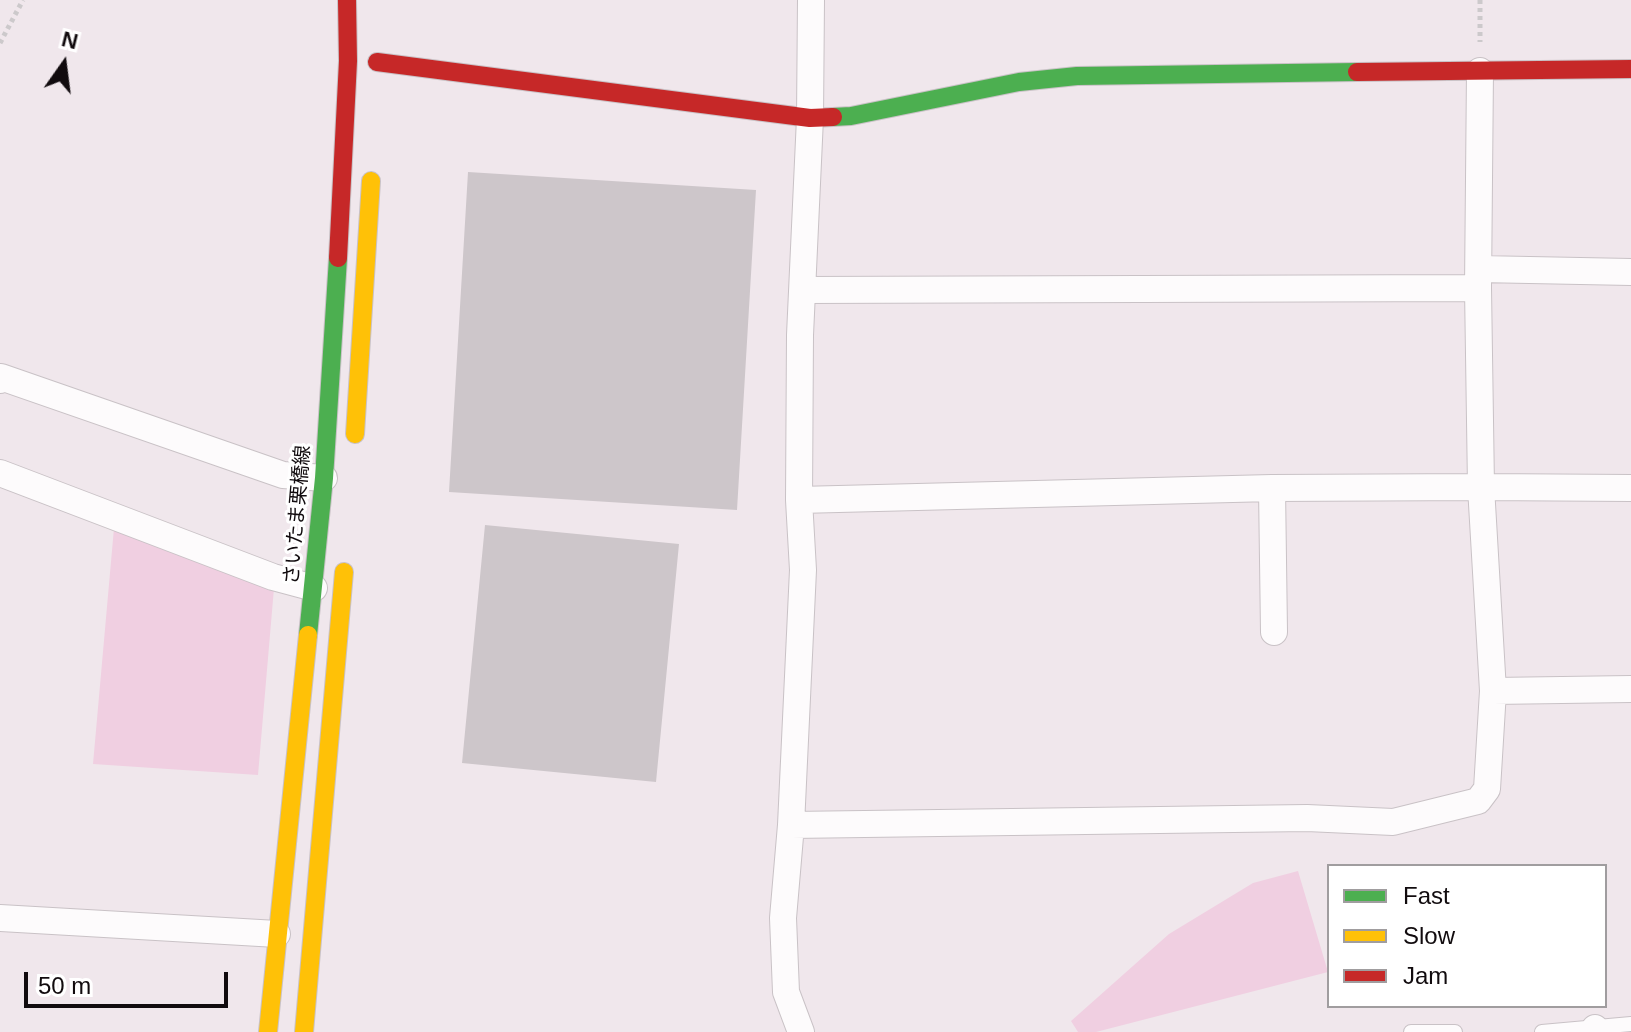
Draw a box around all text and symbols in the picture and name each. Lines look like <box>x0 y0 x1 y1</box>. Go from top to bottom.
north arrow <box>24 24 104 104</box>
text: N <box>59 26 81 54</box>
street label: さいたま栗橋線 <box>280 444 316 586</box>
legend <box>1327 864 1607 1008</box>
text: Fast <box>1403 882 1450 909</box>
text: Slow <box>1403 922 1455 949</box>
scale bar <box>28 956 232 1006</box>
text: Jam <box>1403 962 1448 989</box>
text: 50 m <box>38 972 91 999</box>

